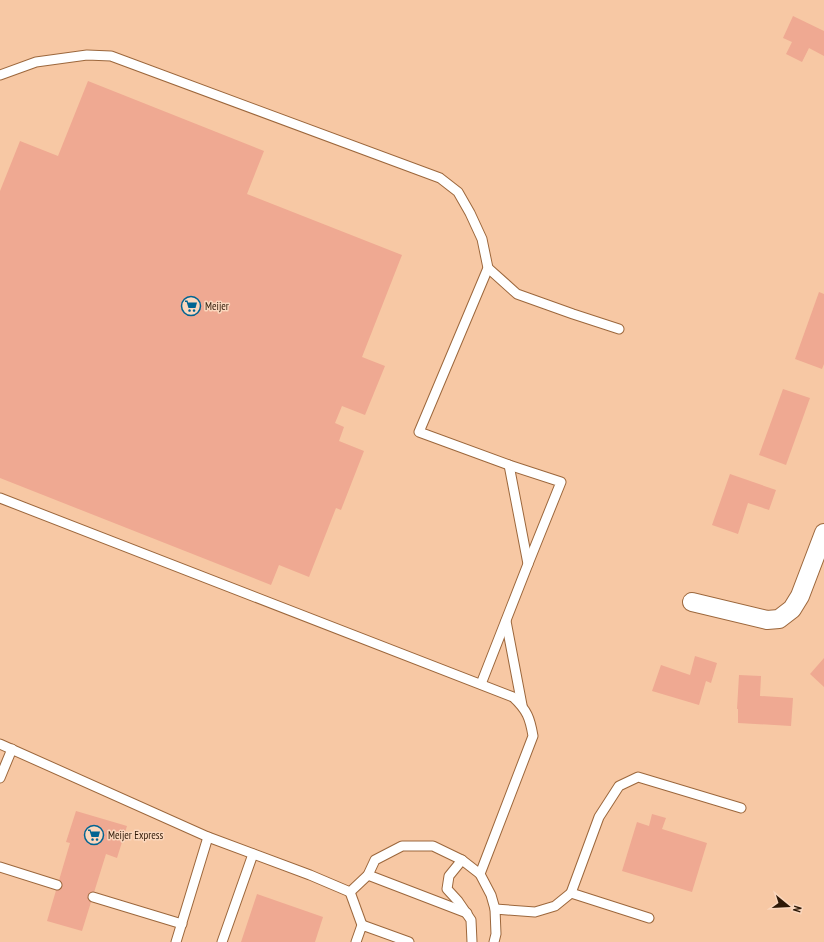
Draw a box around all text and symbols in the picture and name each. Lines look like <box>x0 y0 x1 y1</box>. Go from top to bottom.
supermarket icon: Meijer <box>180 295 202 317</box>
place label: Meijer <box>205 299 229 313</box>
supermarket icon: Meijer Express <box>83 824 105 846</box>
place label: Meijer Express <box>108 828 164 842</box>
north arrow <box>768 886 808 926</box>
text: N <box>790 904 805 914</box>

